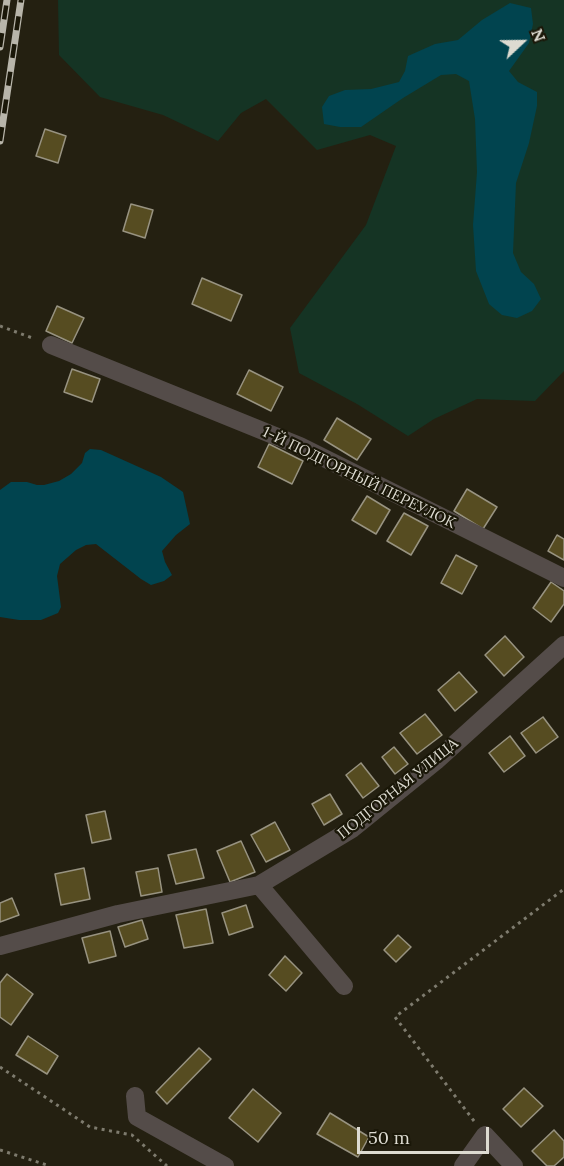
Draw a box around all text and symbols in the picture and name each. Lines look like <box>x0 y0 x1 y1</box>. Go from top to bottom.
north arrow <box>492 12 552 72</box>
text: N <box>527 26 550 45</box>
street label: 1-Й ПОДГОРНЫЙ ПЕРЕУЛОК <box>260 423 458 533</box>
street label: ПОДГОРНАЯ УЛИЦА <box>334 735 462 843</box>
scale bar <box>360 1115 492 1153</box>
text: 50 m <box>368 1126 410 1149</box>

